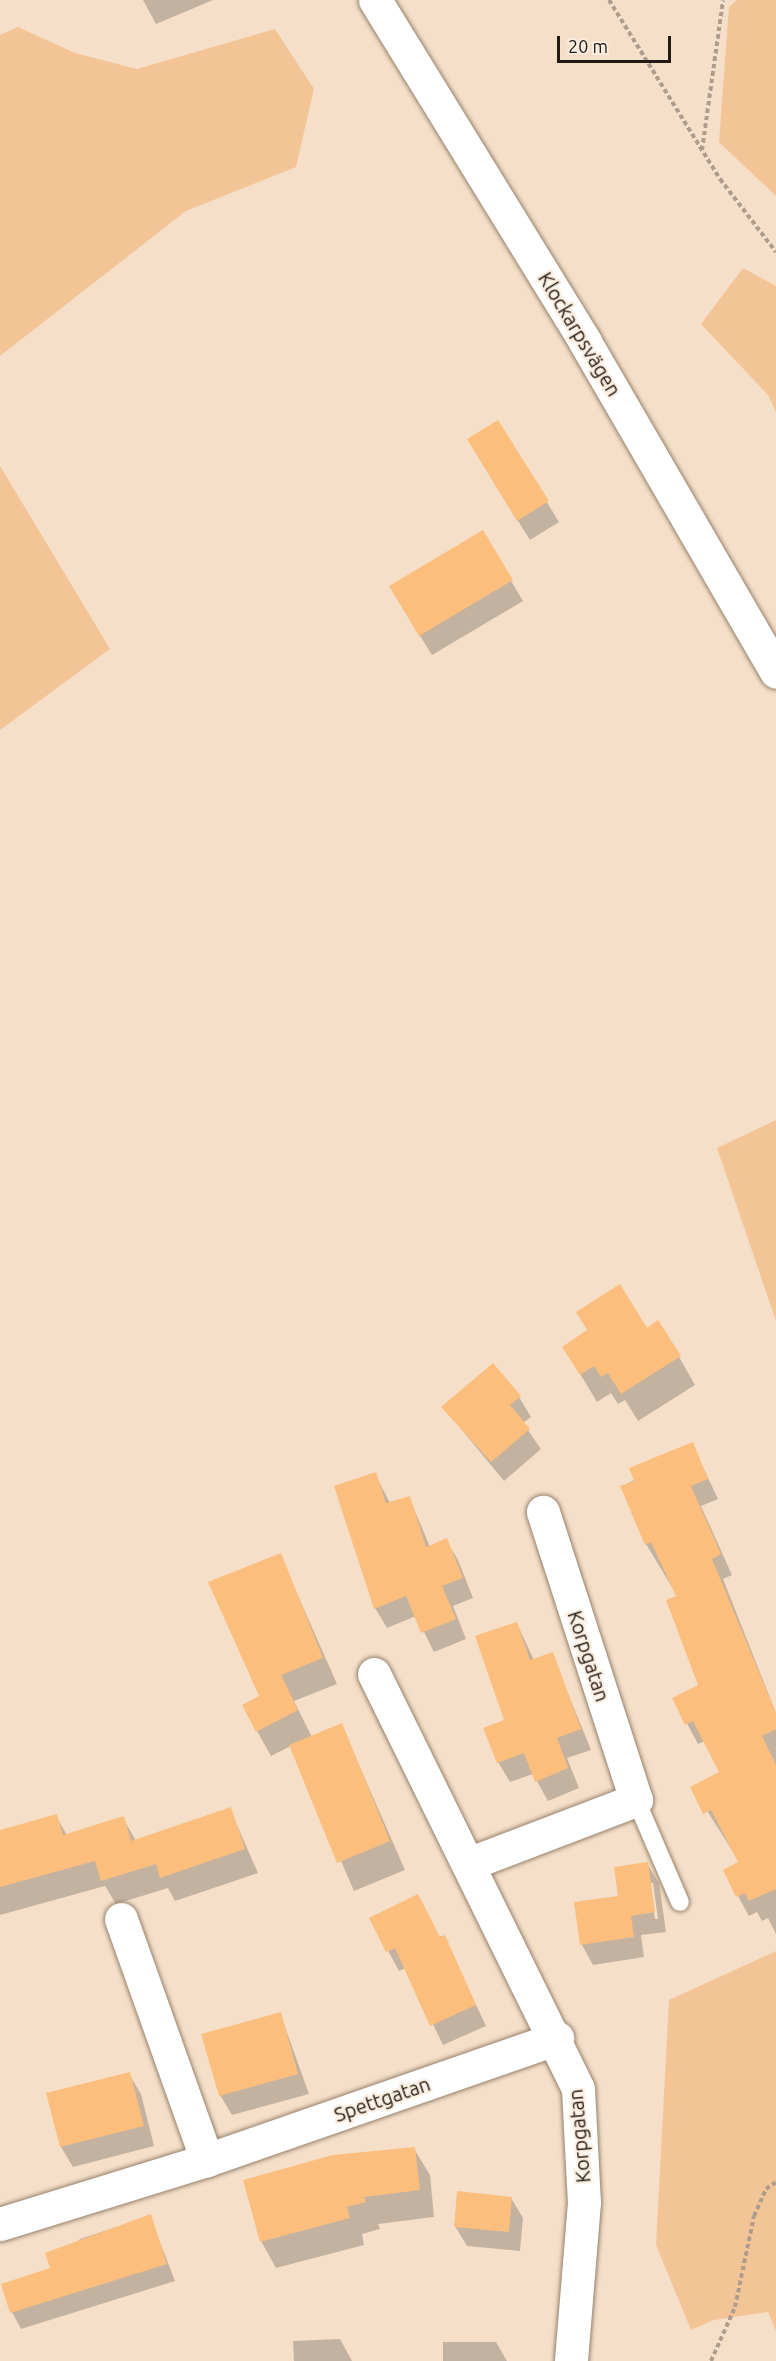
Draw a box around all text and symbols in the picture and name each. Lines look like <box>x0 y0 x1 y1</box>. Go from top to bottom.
scale bar <box>560 24 674 62</box>
text: 20 m <box>568 36 608 56</box>
street label: Klockarpsvägen <box>533 268 627 400</box>
street label: Korpgatan <box>563 1607 615 1705</box>
street label: Spettgatan <box>331 2071 433 2127</box>
street label: Korpgatan <box>563 2088 595 2184</box>

